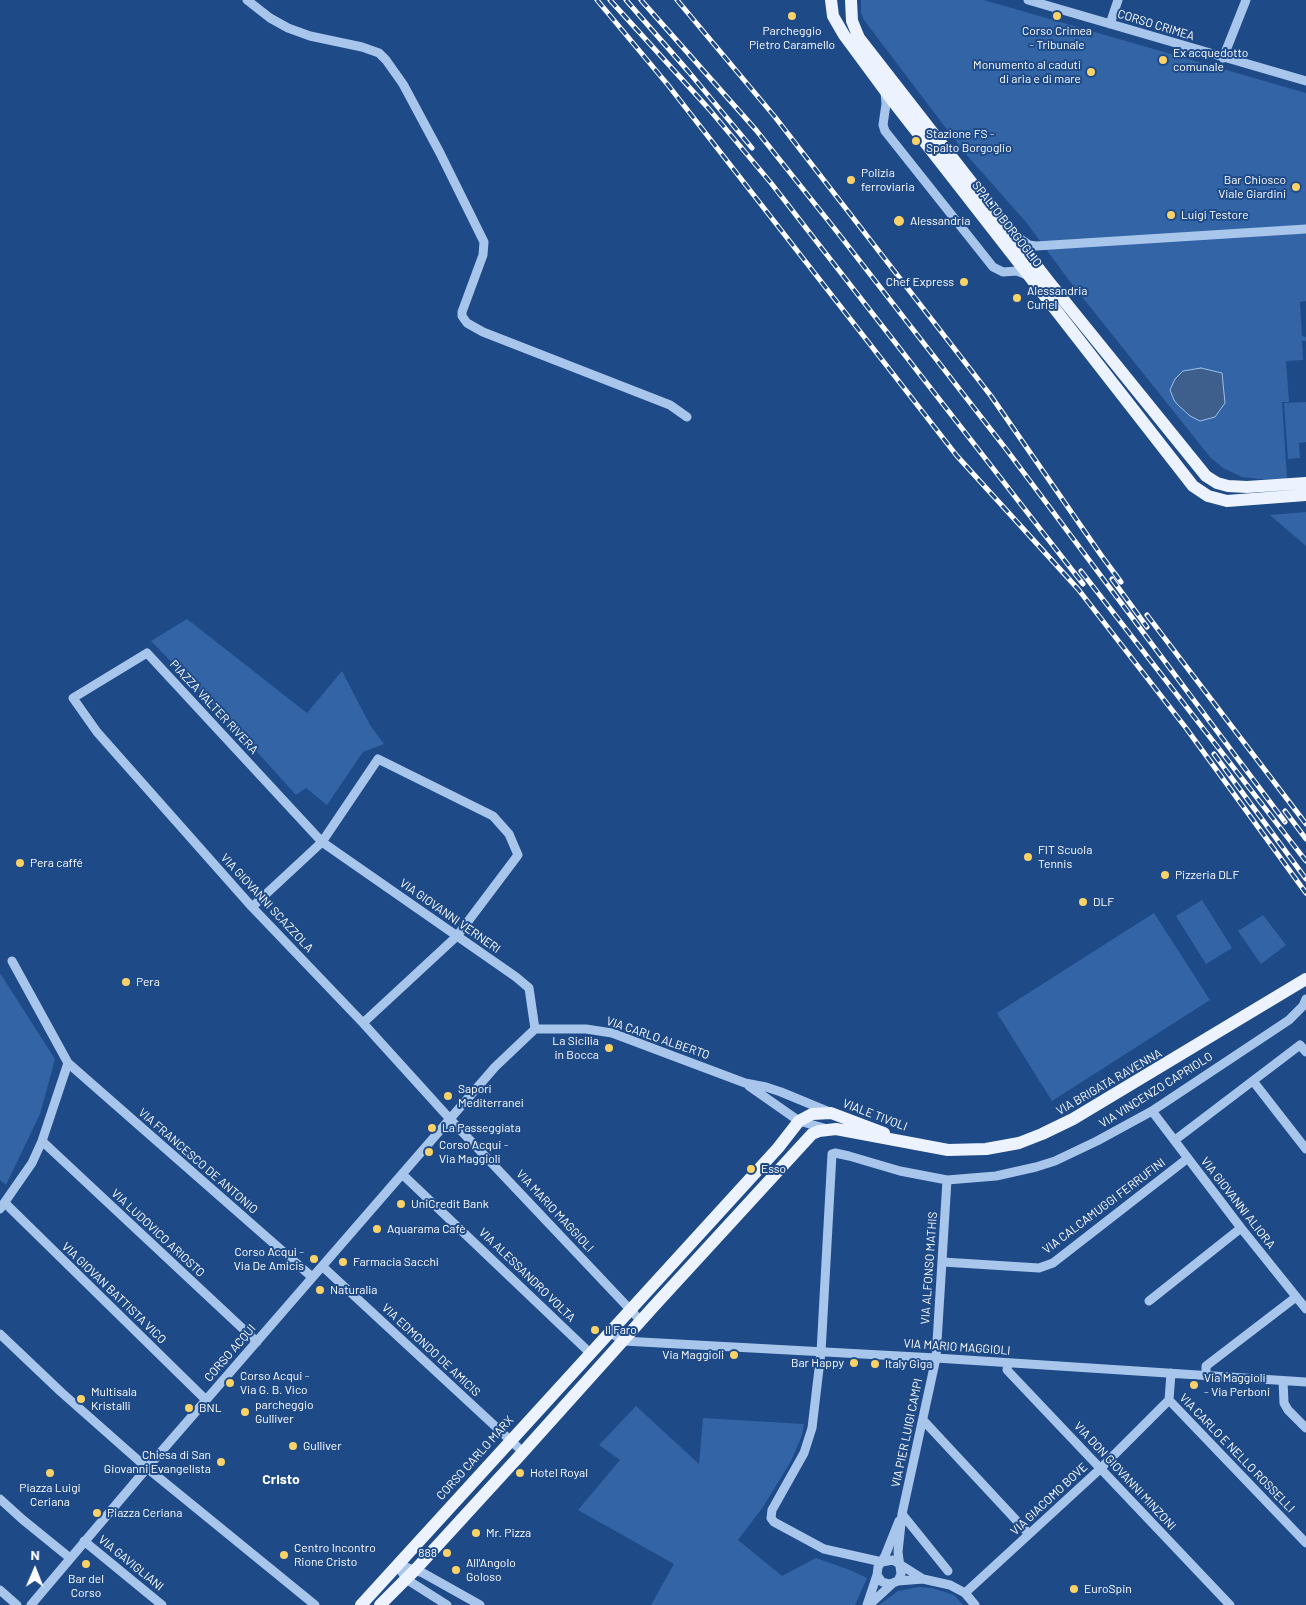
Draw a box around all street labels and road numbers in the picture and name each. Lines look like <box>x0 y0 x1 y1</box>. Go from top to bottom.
street label: CORSO CRIMEA <box>1116 6 1196 44</box>
street label: SPALTO BORGOGLIO <box>969 178 1045 270</box>
street label: PIAZZA VALTER RIVERA <box>167 657 261 757</box>
street label: VIA GIOVANNI SCAZZOLA <box>218 851 316 955</box>
street label: VIA GIOVANNI VERNERI <box>397 876 503 956</box>
street label: VIA CARLO ALBERTO <box>604 1014 712 1062</box>
street label: VIA BRIGATA RAVENNA <box>1054 1046 1164 1118</box>
street label: VIA VINCENZO CAPRIOLO <box>1097 1049 1215 1131</box>
street label: VIALE TIVOLI <box>841 1096 909 1134</box>
street label: VIA FRANCESCO DE ANTONIO <box>135 1105 261 1217</box>
street label: VIA GIOVANNI ALIORA <box>1198 1154 1278 1252</box>
street label: VIA CALCAMUGGI FERRUFINI <box>1040 1155 1168 1257</box>
street label: VIA MARIO MAGGIOLI <box>513 1167 597 1255</box>
street label: VIA LUDOVICO ARIOSTO <box>108 1186 208 1280</box>
street label: VIA ALFONSO MATHIS <box>918 1211 940 1325</box>
street label: VIA ALESSANDRO VOLTA <box>476 1225 578 1325</box>
street label: VIA GIOVAN BATTISTA VICO <box>59 1239 169 1347</box>
street label: VIA EDMONDO DE AMICIS <box>379 1301 483 1399</box>
street label: CORSO ACQUI <box>201 1321 259 1385</box>
street label: VIA MARIO MAGGIOLI <box>903 1336 1011 1358</box>
street label: VIA PIER LUIGI CAMPI <box>888 1377 926 1489</box>
street label: VIA CARLO E NELLO ROSSELLI <box>1176 1391 1298 1515</box>
street label: CORSO CARLO MARX <box>434 1413 516 1503</box>
street label: VIA DON GIOVANNI MINZONI <box>1071 1419 1179 1533</box>
street label: VIA GIACOMO BOVE <box>1008 1460 1090 1538</box>
street label: VIA GAVIGLIANI <box>95 1532 167 1594</box>

